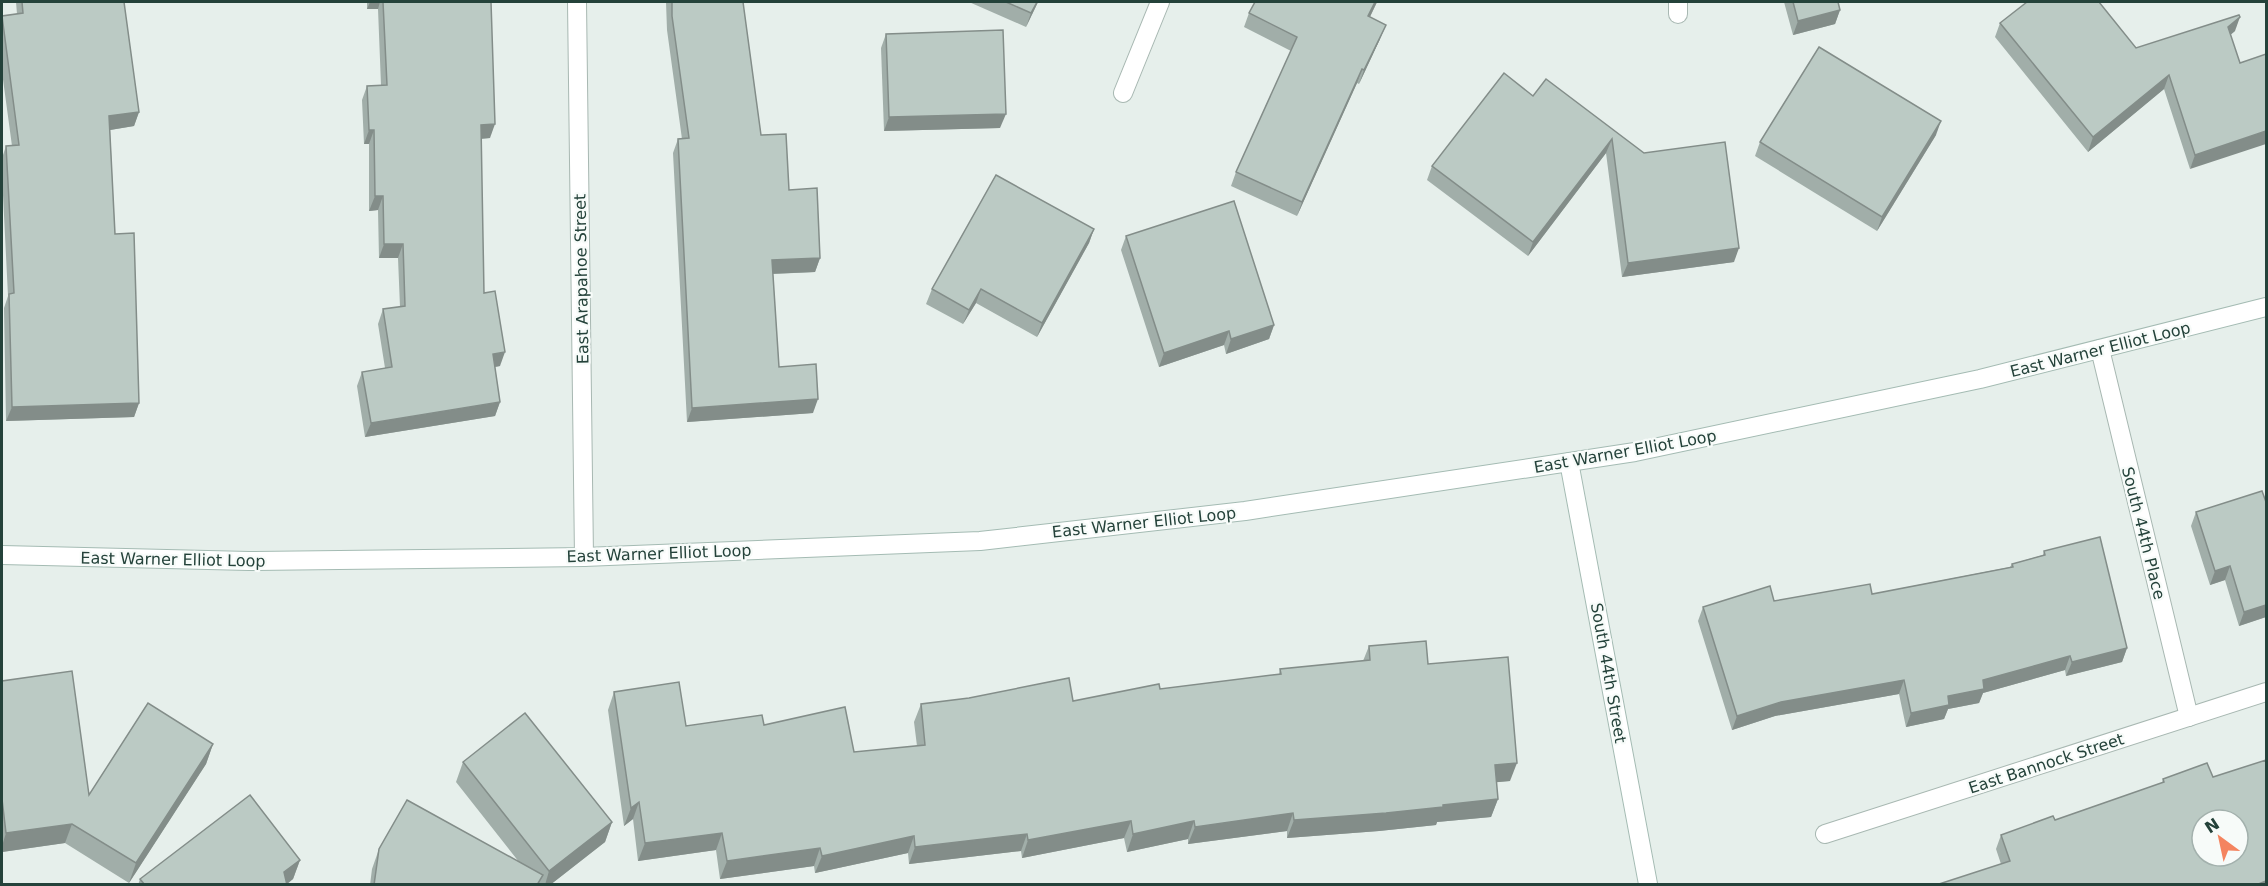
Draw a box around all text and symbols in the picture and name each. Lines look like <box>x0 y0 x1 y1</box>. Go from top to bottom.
street label: East Arapahoe Street <box>571 194 592 364</box>
street label: East Warner Elliot Loop <box>2008 318 2192 381</box>
street label: East Warner Elliot Loop <box>1532 426 1718 477</box>
street label: South 44th Place <box>2118 465 2169 601</box>
street label: East Warner Elliot Loop <box>1051 503 1237 542</box>
street label: East Warner Elliot Loop <box>566 541 752 566</box>
street label: East Warner Elliot Loop <box>80 548 266 571</box>
street label: South 44th Street <box>1587 601 1630 745</box>
street label: East Bannock Street <box>1966 729 2126 798</box>
north arrow <box>2190 808 2250 868</box>
text: N <box>2201 814 2223 837</box>

